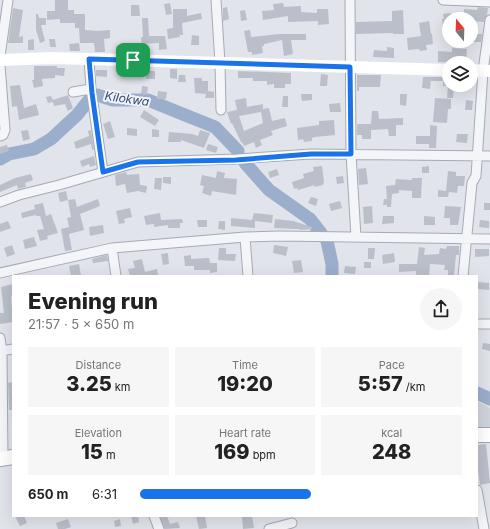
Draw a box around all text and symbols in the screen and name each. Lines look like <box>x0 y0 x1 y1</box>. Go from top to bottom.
north arrow <box>442 12 478 48</box>
map controls <box>442 12 478 92</box>
pin <box>116 43 150 77</box>
icon: arrive <box>122 49 144 71</box>
button: layers <box>442 56 478 92</box>
water label: Kilokwa <box>104 88 150 109</box>
text: Evening run <box>28 288 158 314</box>
button: share <box>420 288 462 330</box>
text: 21:57 · 5 × 650 m <box>28 316 134 332</box>
text: Distance <box>76 358 121 372</box>
text: Time <box>232 358 258 372</box>
text: Pace <box>379 358 405 372</box>
text: 3.25 <box>66 372 112 396</box>
text: 19:20 <box>217 372 273 396</box>
text: 5:57 <box>358 372 403 396</box>
text: km <box>112 380 131 394</box>
text: /km <box>403 380 425 394</box>
text: Elevation <box>75 426 122 440</box>
text: Heart rate <box>219 426 271 440</box>
text: kcal <box>381 426 402 440</box>
text: 15 <box>81 440 103 464</box>
text: 169 <box>214 440 250 464</box>
text: 248 <box>372 440 411 464</box>
text: m <box>103 448 116 462</box>
text: bpm <box>250 448 276 462</box>
text: 650 m <box>28 486 68 502</box>
text: 6:31 <box>92 486 117 502</box>

